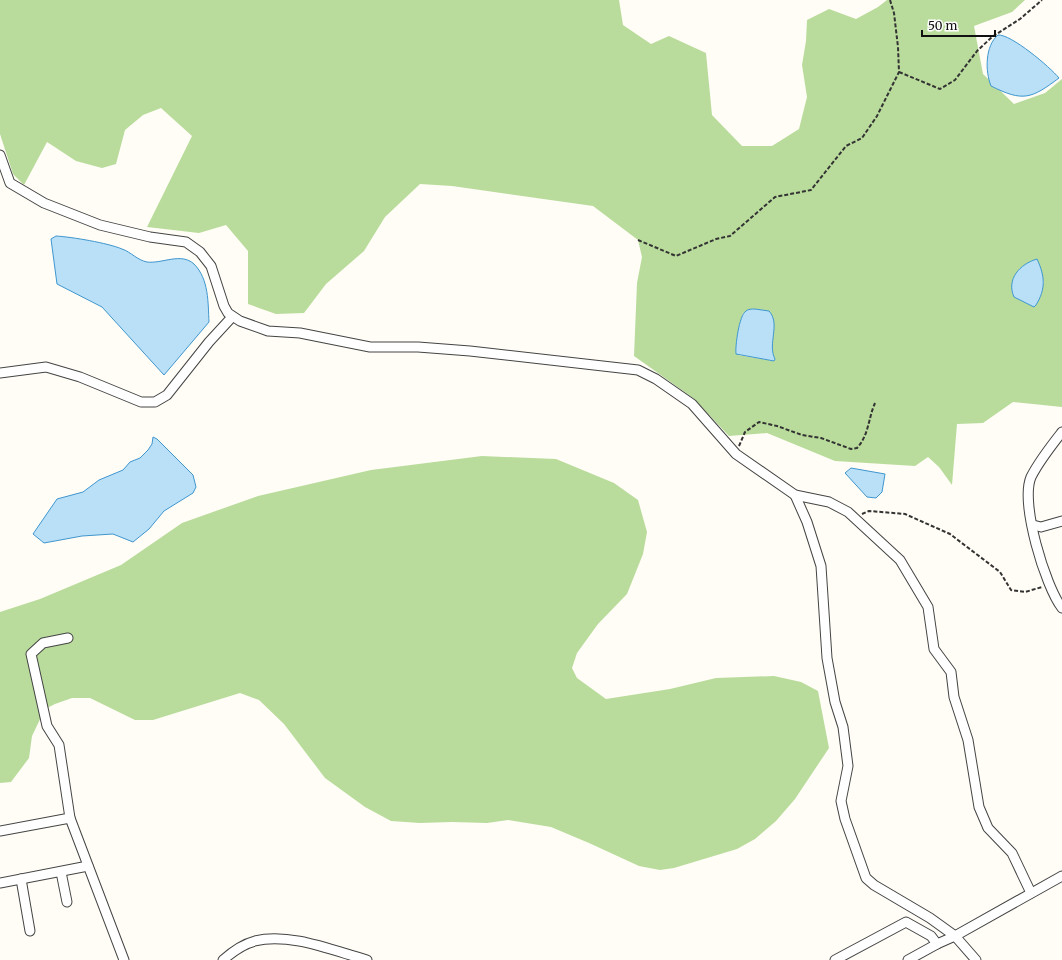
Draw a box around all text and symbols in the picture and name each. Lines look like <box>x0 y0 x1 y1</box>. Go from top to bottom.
scale bar <box>922 12 995 38</box>
text: 50 m <box>928 18 957 33</box>

